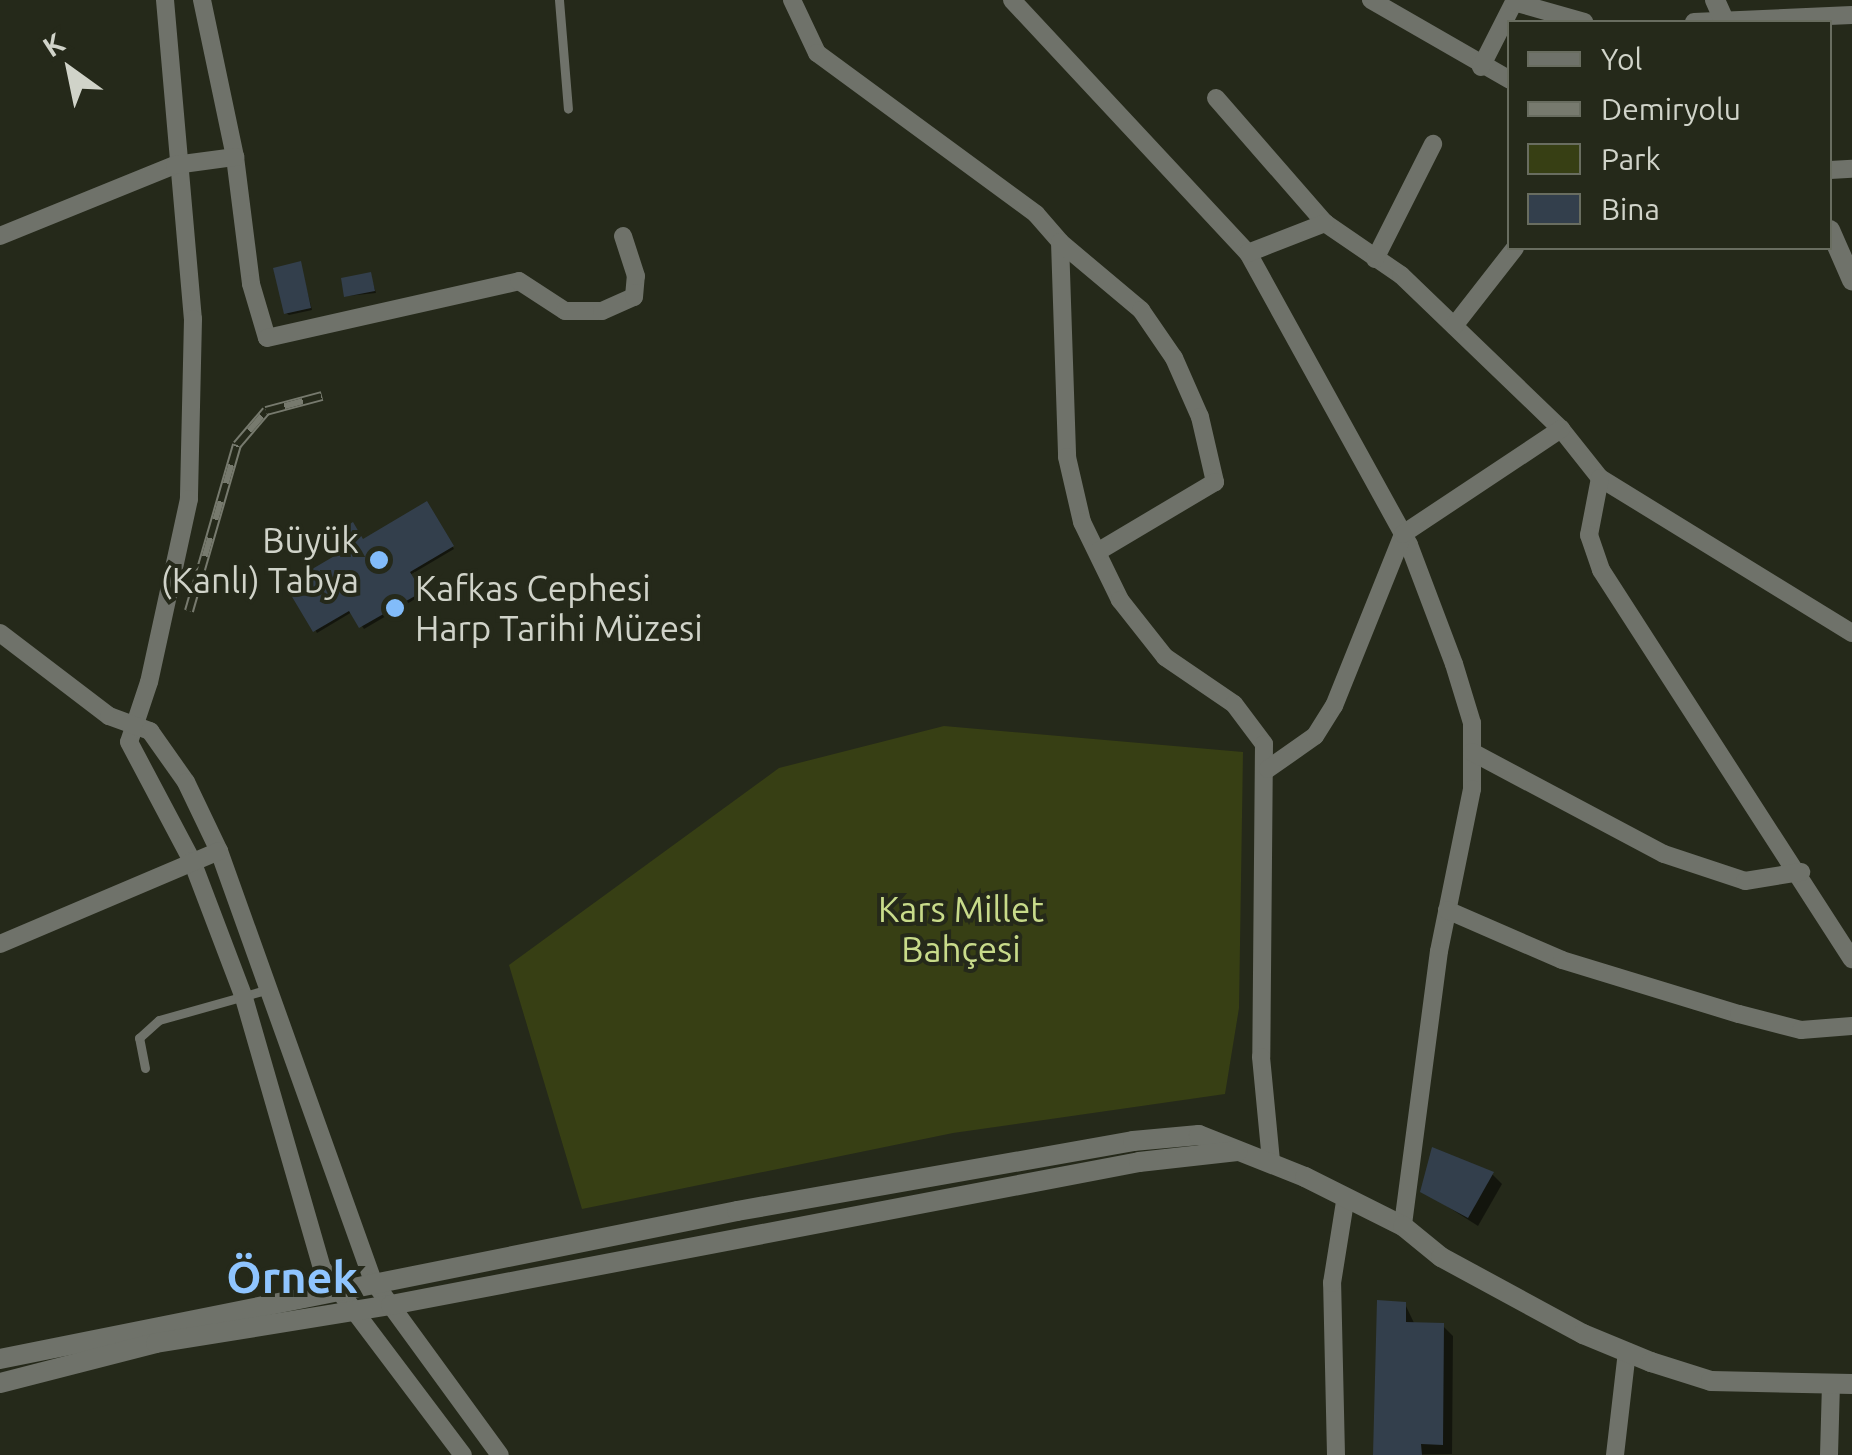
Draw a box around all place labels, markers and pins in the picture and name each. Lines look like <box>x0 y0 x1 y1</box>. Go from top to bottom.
place label: Büyük (Kanlı) Tabya <box>161 519 359 601</box>
marker: Büyük (Kanlı) Tabya <box>368 549 390 571</box>
place label: Kafkas Cephesi Harp Tarihi Müzesi <box>415 567 703 649</box>
marker: Kafkas Cephesi Harp Tarihi Müzesi <box>384 597 406 619</box>

